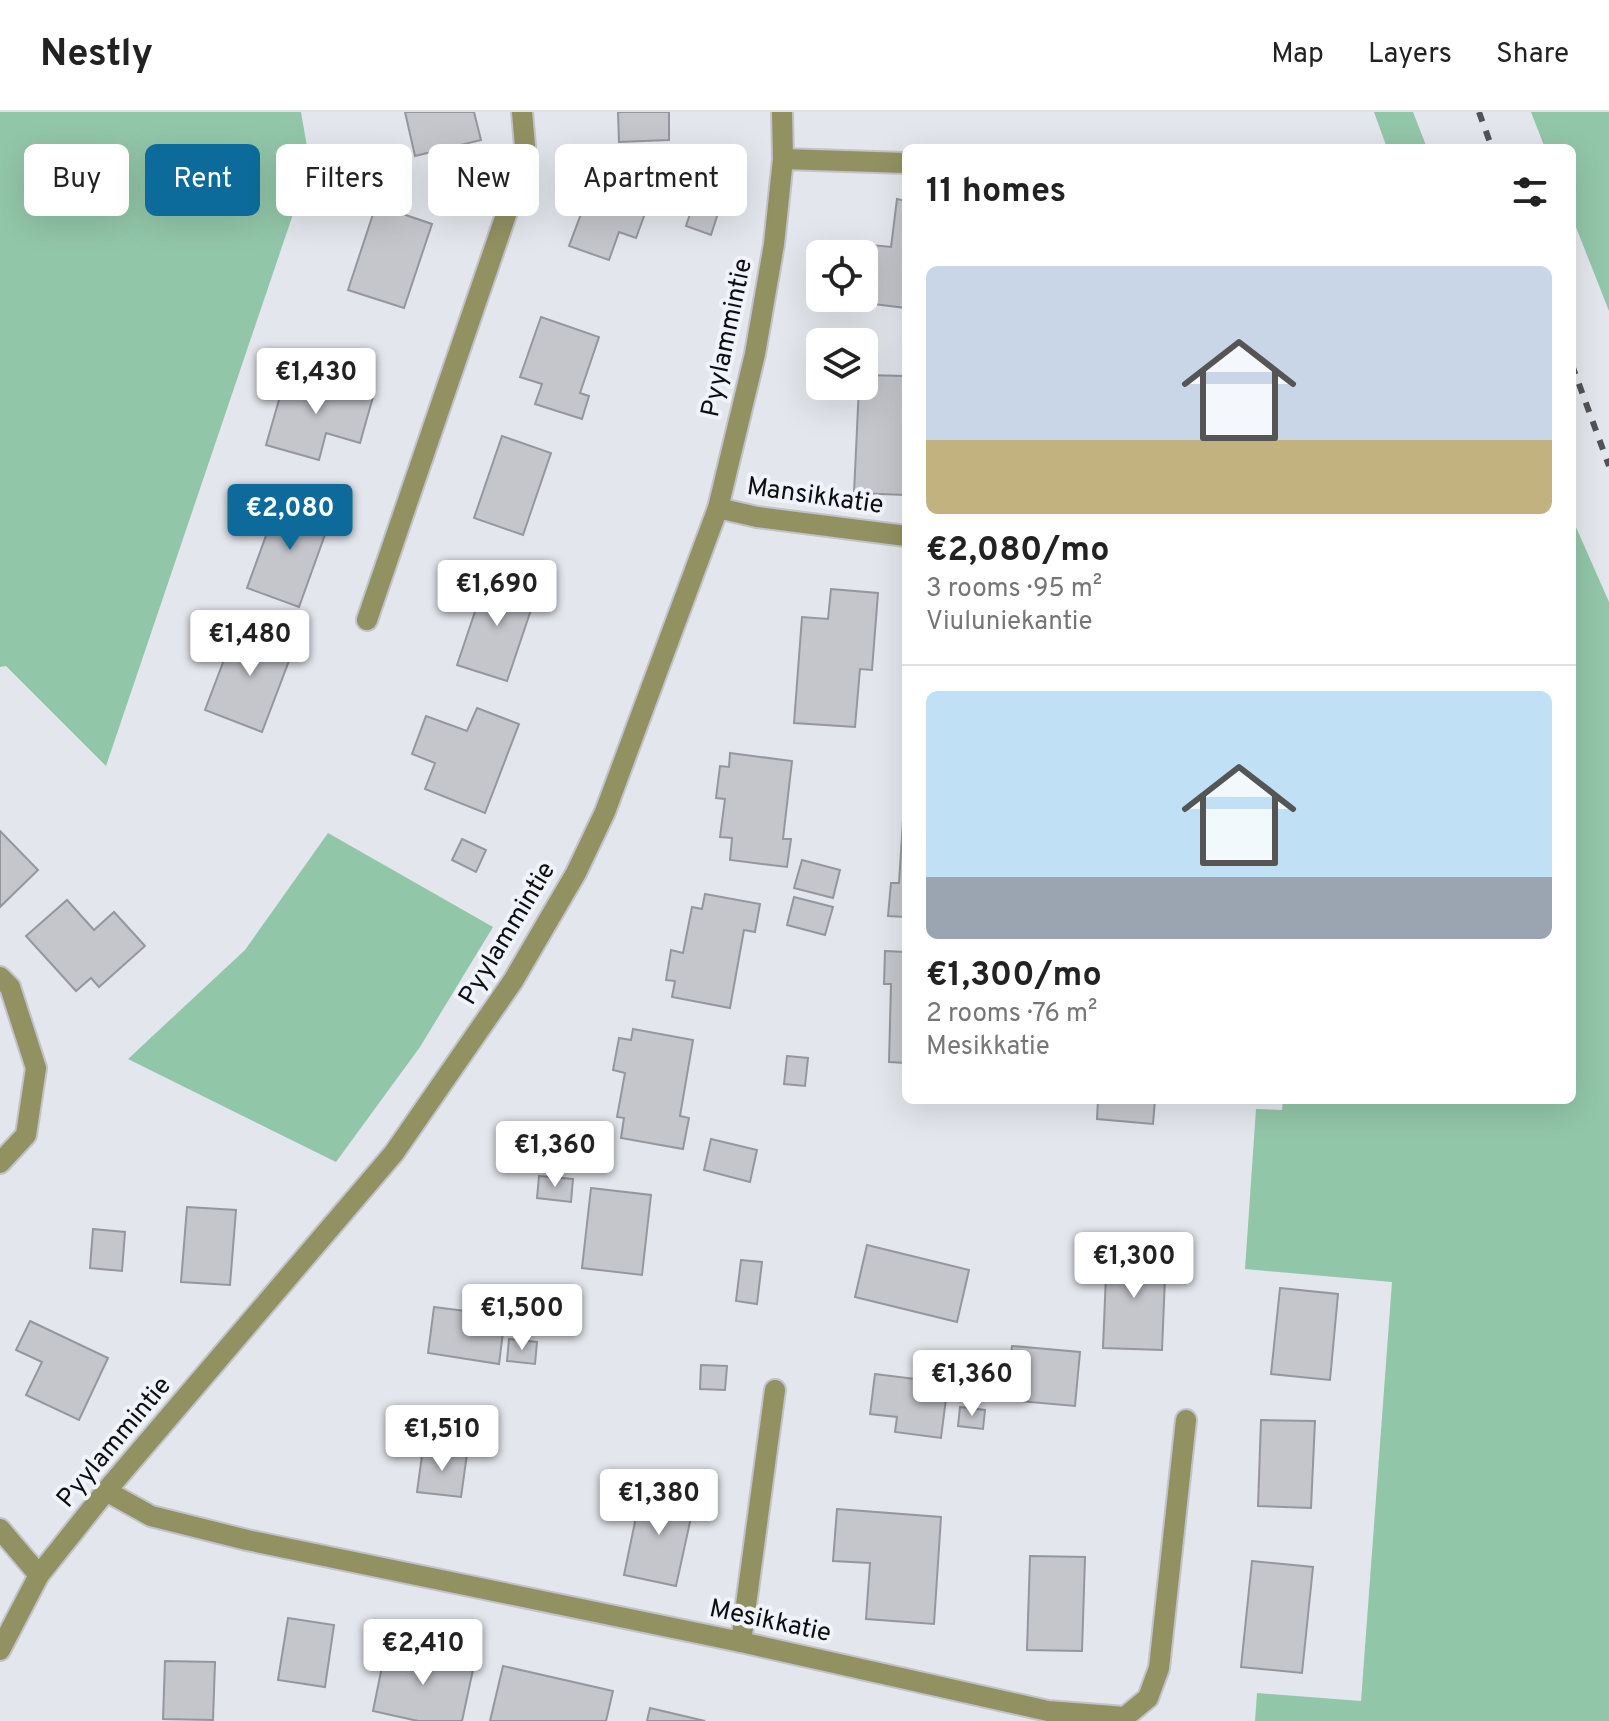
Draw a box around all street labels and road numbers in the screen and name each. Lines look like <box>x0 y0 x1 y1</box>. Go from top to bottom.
street label: Pyylammintie <box>695 256 761 420</box>
street label: Mansikkatie <box>745 471 885 523</box>
street label: Pyylammintie <box>452 856 564 1012</box>
street label: Pyylammintie <box>50 1371 180 1515</box>
street label: Mesikkatie <box>706 1593 834 1651</box>

